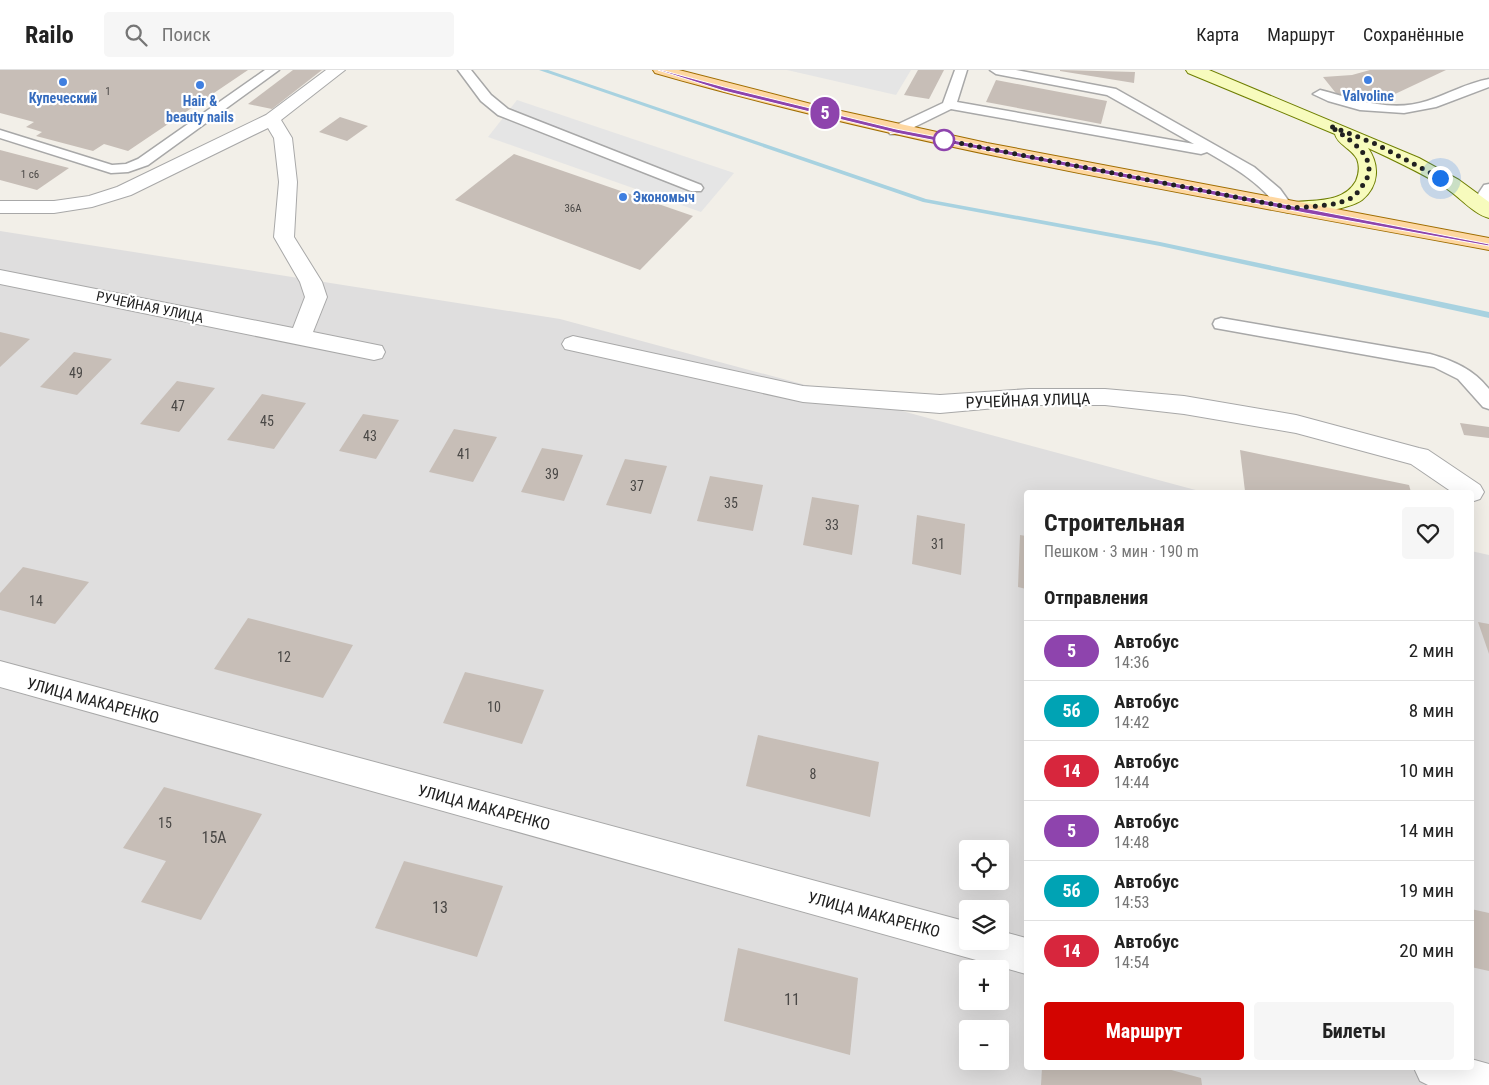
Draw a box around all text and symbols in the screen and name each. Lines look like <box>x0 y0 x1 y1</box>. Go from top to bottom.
search box <box>104 12 454 57</box>
text: Railo <box>25 21 74 49</box>
icon: search <box>122 21 150 49</box>
text: Поиск <box>162 23 211 46</box>
text: Карта <box>1196 24 1239 45</box>
text: Маршрут <box>1267 24 1335 45</box>
text: Сохранённые <box>1363 24 1464 45</box>
marker: Valvoline <box>1362 74 1374 86</box>
marker: Купеческий <box>57 76 69 88</box>
marker: Hair & beauty nails <box>194 79 206 91</box>
house number: 1 <box>105 85 111 98</box>
place label: Valvoline <box>1342 88 1394 104</box>
place label: Купеческий <box>29 90 97 106</box>
place label: Hair & beauty nails <box>166 93 234 125</box>
line badge: 5 <box>809 97 841 129</box>
text: 5 <box>820 102 830 123</box>
unlabelled marker <box>933 129 955 151</box>
your location <box>1428 166 1453 191</box>
house number: 1 с6 <box>21 168 39 181</box>
place label: Экономыч <box>633 189 695 205</box>
marker: Экономыч <box>617 191 629 203</box>
house number: 36А <box>564 202 582 215</box>
street label: РУЧЕЙНАЯ УЛИЦА <box>95 288 205 326</box>
house number: 49 <box>69 365 83 381</box>
street label: РУЧЕЙНАЯ УЛИЦА <box>965 389 1091 412</box>
house number: 47 <box>171 398 185 414</box>
house number: 45 <box>260 413 274 429</box>
house number: 43 <box>363 428 377 444</box>
house number: 41 <box>457 446 471 462</box>
house number: 39 <box>545 466 559 482</box>
house number: 37 <box>630 478 644 494</box>
house number: 35 <box>724 495 738 511</box>
button: heart <box>1402 507 1454 559</box>
text: Строительная <box>1044 509 1185 537</box>
house number: 33 <box>825 517 839 533</box>
house number: 31 <box>931 536 945 552</box>
text: Пешком · 3 мин · 190 m <box>1044 542 1199 561</box>
text: Отправления <box>1044 586 1148 609</box>
house number: 14 <box>29 593 43 609</box>
text: Автобус <box>1114 630 1179 653</box>
text: 2 мин <box>1409 639 1454 662</box>
text: 5 <box>1067 640 1076 661</box>
house number: 12 <box>277 649 291 665</box>
text: 14:36 <box>1114 653 1149 672</box>
street label: УЛИЦА МАКАРЕНКО <box>25 674 161 727</box>
text: Автобус <box>1114 690 1179 713</box>
house number: 10 <box>487 699 501 715</box>
text: 8 мин <box>1409 699 1454 722</box>
text: 5б <box>1062 700 1081 721</box>
text: 14:42 <box>1114 713 1149 732</box>
text: Автобус <box>1114 750 1179 773</box>
text: 10 мин <box>1399 759 1454 782</box>
text: 14 <box>1062 760 1081 781</box>
house number: 8 <box>810 766 817 782</box>
text: 14:44 <box>1114 773 1149 792</box>
street label: УЛИЦА МАКАРЕНКО <box>416 781 552 834</box>
text: Автобус <box>1114 810 1179 833</box>
house number: 15 <box>158 815 172 831</box>
text: 14 мин <box>1399 819 1454 842</box>
text: 5 <box>1067 820 1076 841</box>
house number: 15А <box>201 828 227 847</box>
text: 14:48 <box>1114 833 1149 852</box>
map controls <box>959 840 1009 1070</box>
button: locate <box>959 840 1009 890</box>
text: Автобус <box>1114 870 1179 893</box>
text: 19 мин <box>1399 879 1454 902</box>
text: 5б <box>1062 880 1081 901</box>
street label: УЛИЦА МАКАРЕНКО <box>806 888 942 941</box>
text: 14:53 <box>1114 893 1149 912</box>
house number: 13 <box>432 898 448 917</box>
button: layers <box>959 900 1009 950</box>
text: Автобус <box>1114 930 1179 953</box>
text: 20 мин <box>1399 939 1454 962</box>
text: 14 <box>1062 940 1081 961</box>
text: 14:54 <box>1114 953 1149 972</box>
button: + <box>959 960 1009 1010</box>
house number: 11 <box>784 990 800 1009</box>
button: Маршрут <box>1044 1002 1244 1060</box>
button: Билеты <box>1254 1002 1454 1060</box>
button: − <box>959 1020 1009 1070</box>

